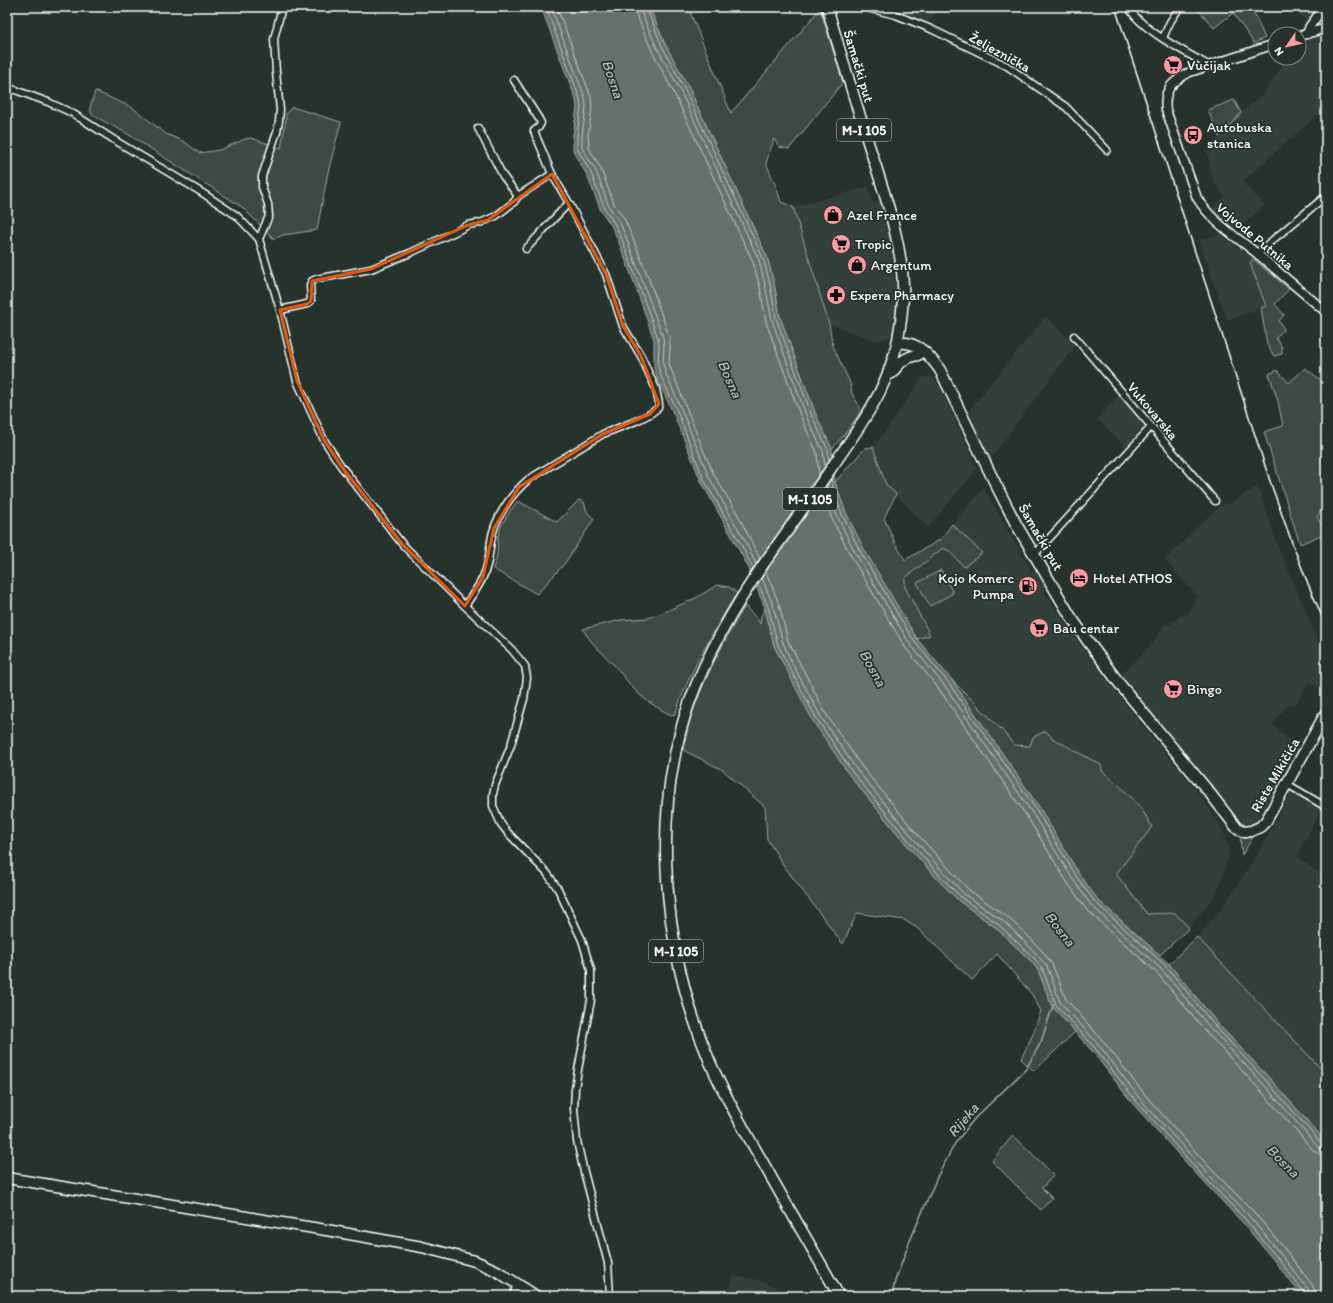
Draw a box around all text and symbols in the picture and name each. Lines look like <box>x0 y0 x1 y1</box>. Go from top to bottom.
north arrow <box>1267 26 1307 66</box>
street label: Šamački put <box>839 28 878 104</box>
street label: Željeznička <box>966 29 1034 77</box>
text: N <box>1272 45 1287 58</box>
supermarket icon: Vučijak <box>1162 54 1184 76</box>
water label: Bosna <box>598 57 628 101</box>
place label: Vučijak <box>1187 57 1231 74</box>
road number: M-I 105 <box>837 119 891 141</box>
place label: Autobuska stanica <box>1207 119 1273 152</box>
bus stop icon: Autobuska stanica <box>1182 124 1204 146</box>
street label: Vojvode Putnika <box>1212 199 1297 274</box>
shop icon: Azel France <box>822 204 844 226</box>
place label: Azel France <box>847 207 917 224</box>
supermarket icon: Tropic <box>830 233 852 255</box>
place label: Tropic <box>855 236 892 253</box>
shop icon: Argentum <box>846 254 868 276</box>
place label: Argentum <box>871 257 932 274</box>
pharmacy icon: Expera Pharmacy <box>825 284 847 306</box>
place label: Expera Pharmacy <box>850 287 954 304</box>
water label: Bosna <box>714 357 746 401</box>
street label: Vukovarska <box>1124 379 1182 444</box>
road number: M-I 105 <box>783 488 837 510</box>
street label: Šamački put <box>1015 501 1067 574</box>
hotel icon: Hotel ATHOS <box>1068 567 1090 589</box>
place label: Kojo Komerc Pumpa <box>938 570 1014 603</box>
place label: Hotel ATHOS <box>1093 570 1173 587</box>
fuel station icon: Kojo Komerc Pumpa <box>1017 575 1039 597</box>
supermarket icon: Bau centar <box>1028 617 1050 639</box>
place label: Bau centar <box>1053 620 1119 637</box>
water label: Bosna <box>856 646 891 690</box>
supermarket icon: Bingo <box>1162 678 1184 700</box>
place label: Bingo <box>1187 681 1222 698</box>
street label: Riste Mikičića <box>1247 734 1304 815</box>
water label: Bosna <box>1041 908 1080 951</box>
road number: M-I 105 <box>649 940 703 962</box>
water label: Rijeka <box>944 1099 983 1141</box>
water label: Bosna <box>1263 1141 1304 1182</box>

